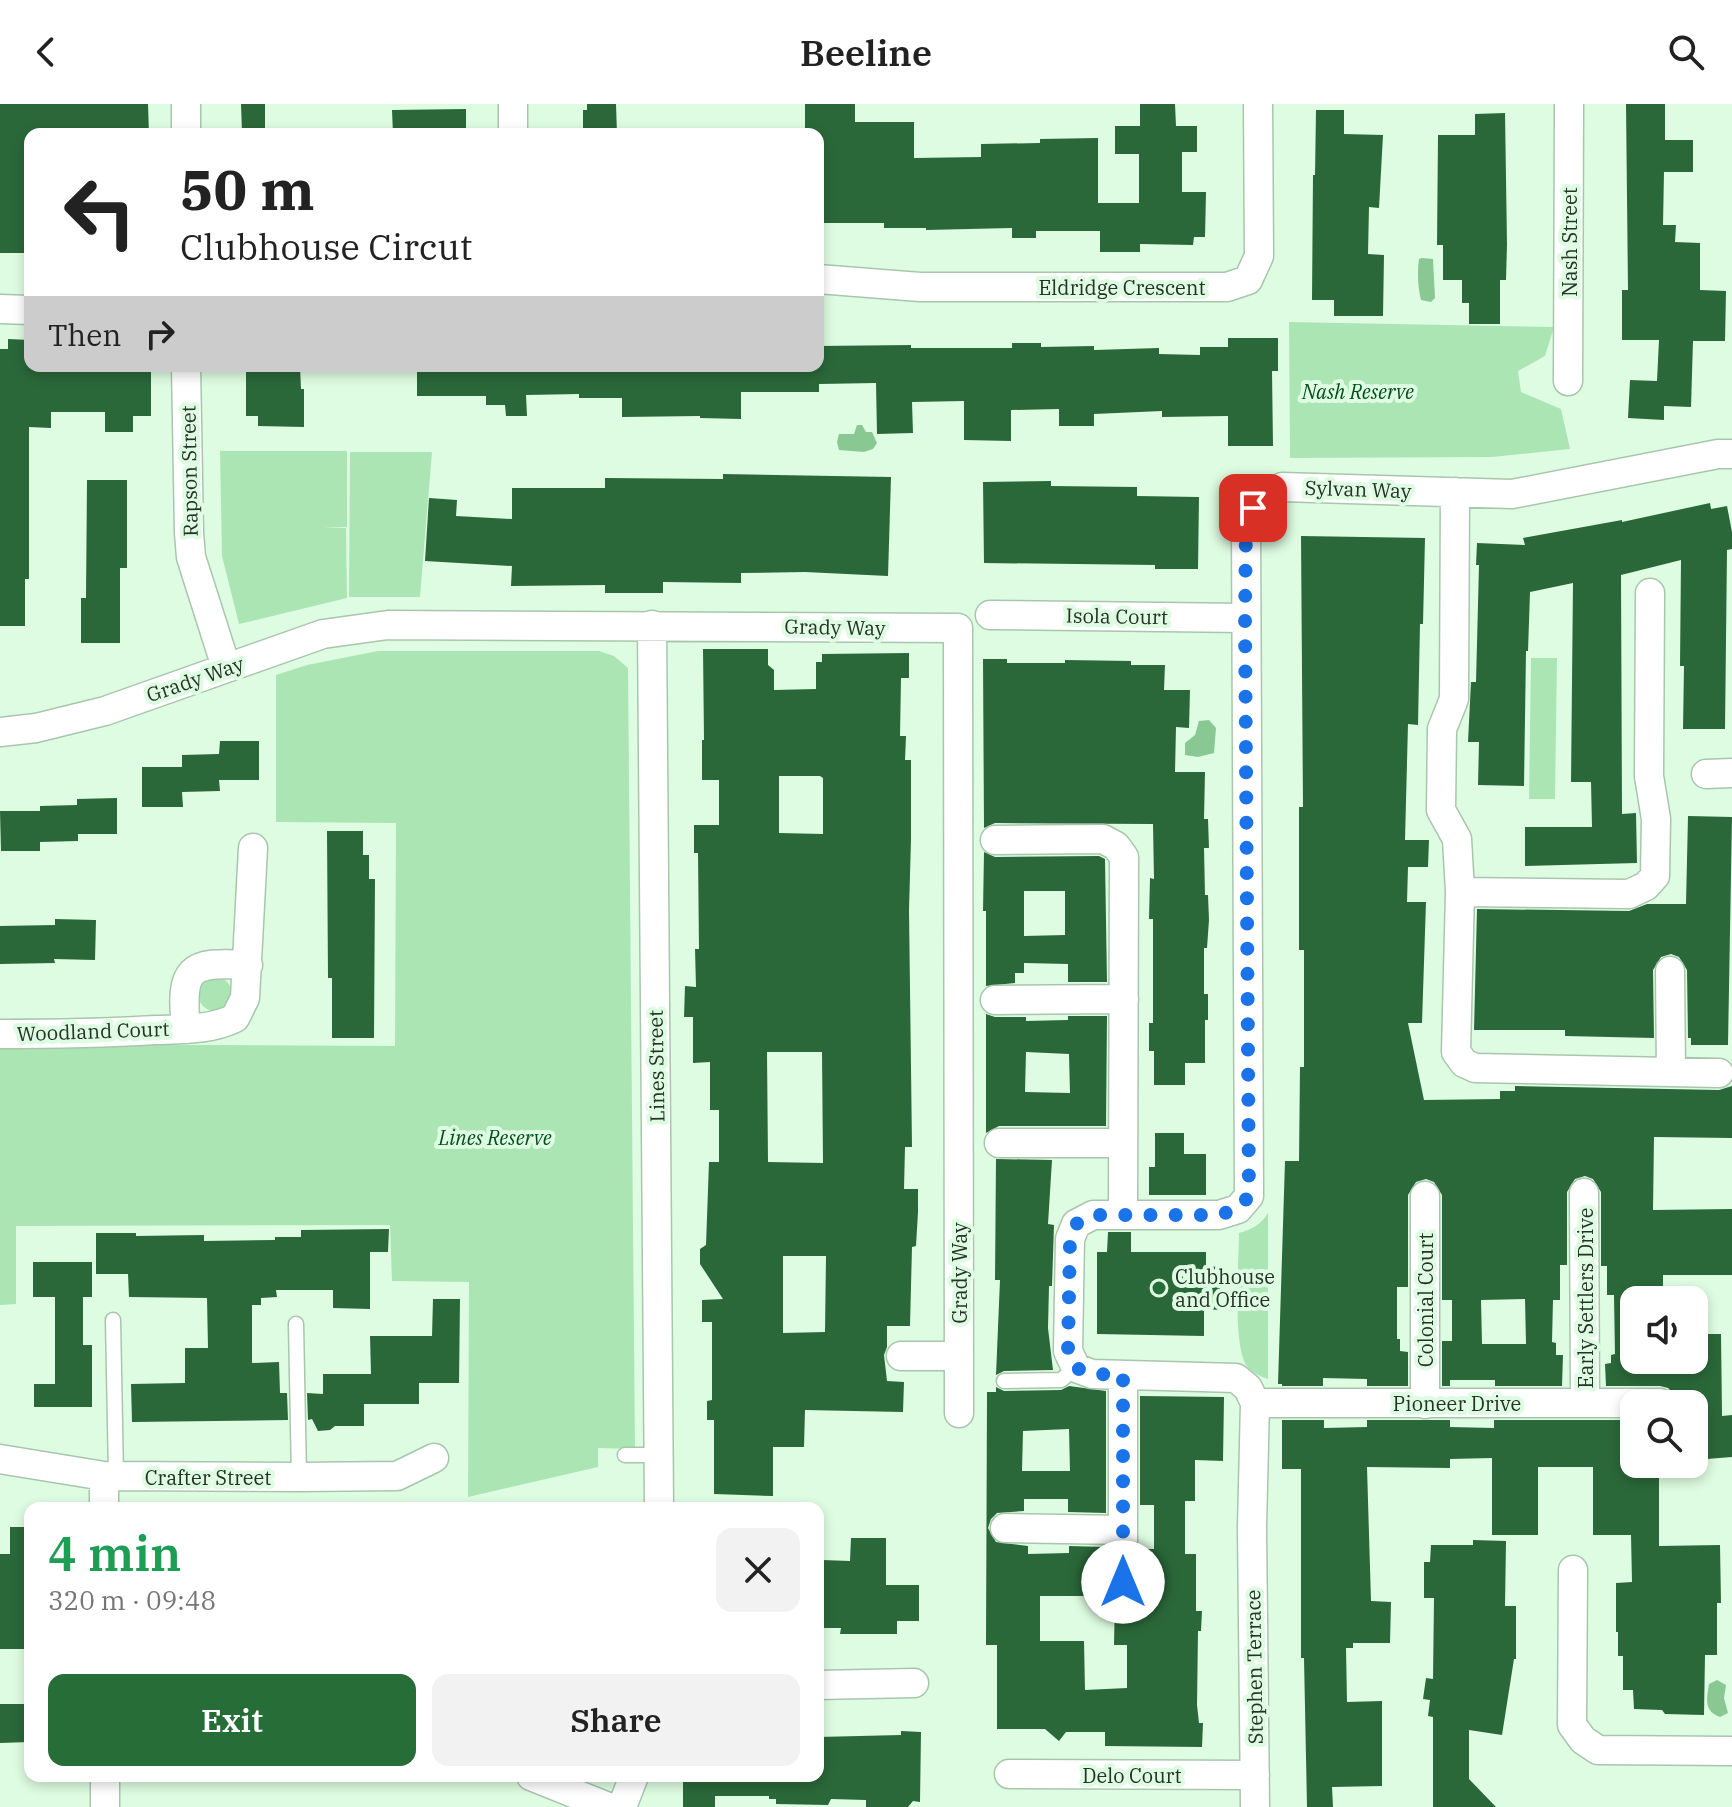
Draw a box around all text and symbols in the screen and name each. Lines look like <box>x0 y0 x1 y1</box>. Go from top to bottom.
text: Beeline <box>800 29 932 76</box>
icon: back <box>24 30 68 74</box>
icon: search <box>1664 30 1708 74</box>
text: 50 m <box>180 153 315 225</box>
icon: left <box>48 160 152 264</box>
street label: Nash Street <box>1556 187 1583 297</box>
text: Clubhouse Circut <box>180 223 472 270</box>
street label: Eldridge Crescent <box>1038 274 1206 301</box>
icon: right <box>138 312 182 356</box>
text: Then <box>48 315 122 354</box>
park label: Nash Reserve <box>1301 378 1414 405</box>
street label: Rapson Street <box>174 405 204 537</box>
pin <box>1219 474 1287 542</box>
street label: Sylvan Way <box>1304 474 1412 504</box>
icon: arrive <box>1231 486 1275 530</box>
street label: Isola Court <box>1066 602 1168 630</box>
street label: Grady Way <box>784 613 886 641</box>
street label: Grady Way <box>143 650 248 708</box>
street label: Lines Street <box>642 1010 670 1122</box>
street label: Woodland Court <box>16 1015 170 1047</box>
park label: Lines Reserve <box>437 1124 552 1151</box>
street label: Early Settlers Drive <box>1572 1208 1599 1388</box>
street label: Grady Way <box>946 1222 973 1324</box>
street label: Colonial Court <box>1412 1233 1439 1367</box>
place label: Clubhouse and Office <box>1175 1263 1275 1313</box>
marker: Clubhouse and Office <box>1150 1279 1168 1297</box>
map controls <box>1620 1286 1708 1478</box>
button: sound <box>1620 1286 1708 1374</box>
street label: Pioneer Drive <box>1393 1390 1521 1417</box>
button: search <box>1620 1390 1708 1478</box>
street label: Crafter Street <box>145 1464 271 1491</box>
text: 4 min <box>48 1522 181 1584</box>
button: close <box>716 1528 800 1612</box>
position arrow <box>1081 1540 1165 1624</box>
text: 320 m · 09:48 <box>48 1583 216 1617</box>
street label: Stephen Terrace <box>1239 1589 1269 1745</box>
button: Exit <box>48 1674 416 1766</box>
button: Share <box>432 1674 800 1766</box>
street label: Delo Court <box>1082 1762 1182 1789</box>

